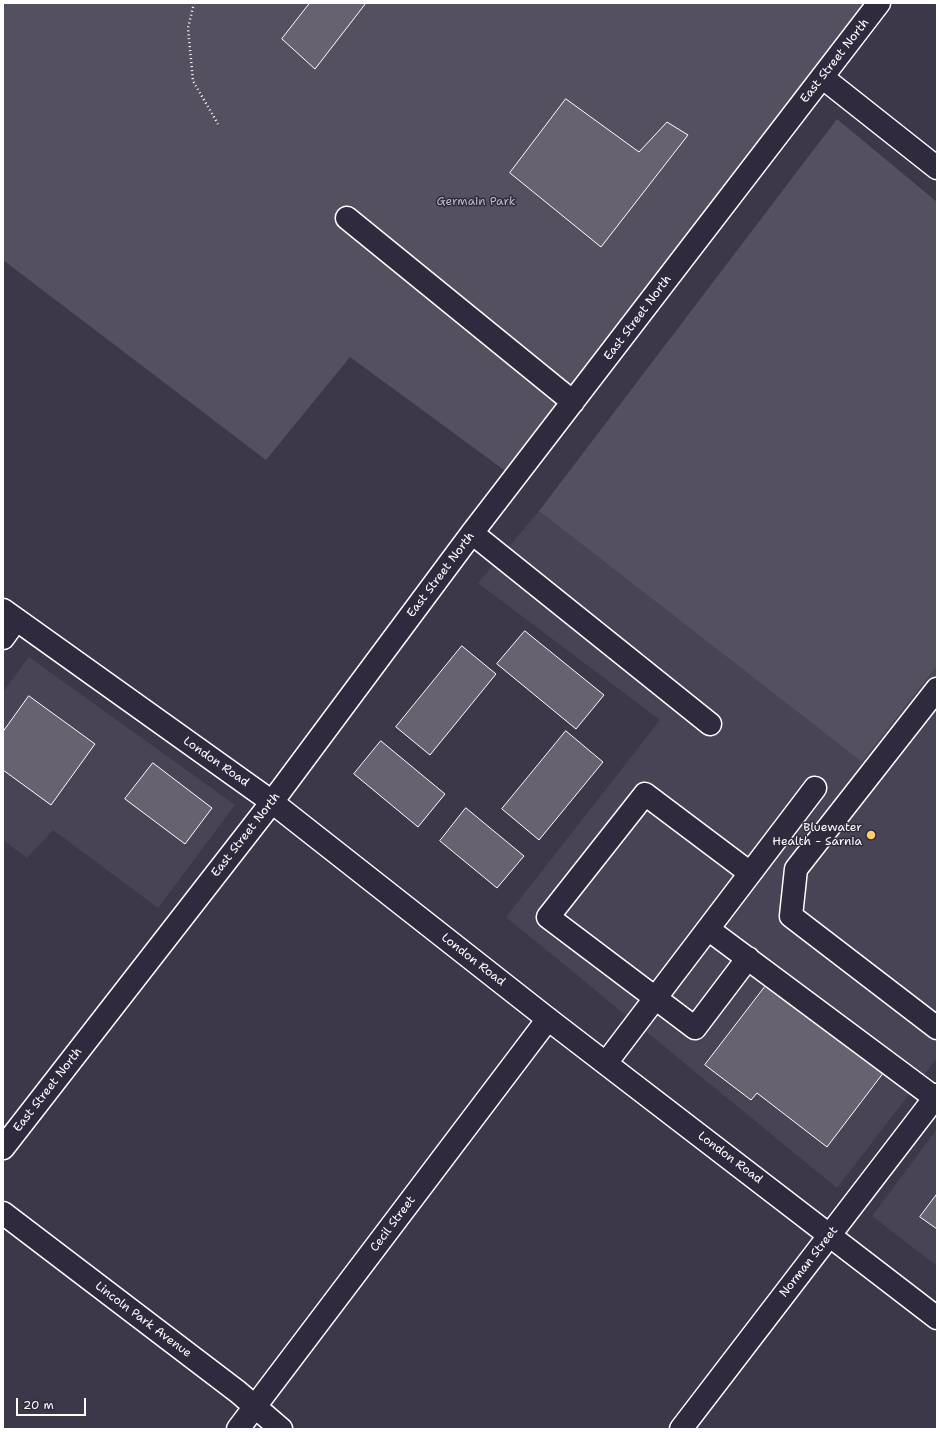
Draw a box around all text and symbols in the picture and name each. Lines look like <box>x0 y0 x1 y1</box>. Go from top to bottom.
street label: East Street North <box>798 16 872 106</box>
park label: Germain Park <box>436 195 516 209</box>
street label: East Street North <box>601 272 675 364</box>
street label: East Street North <box>404 529 478 621</box>
street label: London Road <box>180 734 252 790</box>
street label: East Street North <box>209 790 283 880</box>
place label: Bluewater Health - Sarnia <box>772 821 862 849</box>
marker: Bluewater Health - Sarnia <box>865 829 877 841</box>
street label: London Road <box>438 931 508 989</box>
street label: East Street North <box>11 1045 85 1135</box>
street label: London Road <box>695 1129 765 1187</box>
street label: Cecil Street <box>367 1193 419 1255</box>
street label: Norman Street <box>777 1224 841 1300</box>
street label: Lincoln Park Avenue <box>92 1279 194 1361</box>
scale bar <box>18 1390 88 1416</box>
text: 20 m <box>23 1397 54 1413</box>

